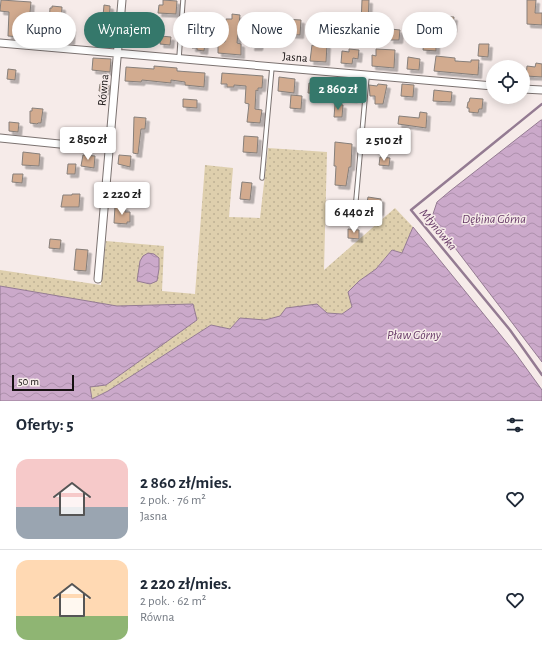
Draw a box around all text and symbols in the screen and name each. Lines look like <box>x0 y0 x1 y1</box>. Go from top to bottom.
chip: Kupno <box>12 12 76 48</box>
chip: Wynajem <box>84 12 165 48</box>
chip: Filtry <box>173 12 229 48</box>
chip: Nowe <box>237 12 297 48</box>
chip: Mieszkanie <box>305 12 394 48</box>
chip: Dom <box>402 12 457 48</box>
street label: Jasna <box>282 50 309 64</box>
map controls <box>486 60 530 104</box>
button: locate <box>486 60 530 104</box>
street label: Równa <box>96 73 110 106</box>
pin: 2 860 zł <box>297 77 379 111</box>
text: 2 860 zł <box>319 83 357 96</box>
pin: 2 850 zł <box>47 127 129 161</box>
pin: 2 510 zł <box>343 128 425 162</box>
text: 2 850 zł <box>69 133 107 146</box>
text: 2 510 zł <box>366 134 402 147</box>
pin: 2 220 zł <box>81 182 163 216</box>
text: 2 220 zł <box>103 188 141 201</box>
pin: 6 440 zł <box>313 200 395 234</box>
text: 6 440 zł <box>334 206 374 219</box>
water label: Młynówka <box>417 207 459 254</box>
water label: Dębina Górna <box>462 213 526 226</box>
water label: Pław Górny <box>387 329 442 342</box>
scale bar <box>12 373 74 392</box>
text: 50 m <box>18 376 39 387</box>
icon: filters <box>504 414 526 436</box>
text: Oferty: 5 <box>16 416 74 433</box>
text: 2 860 zł/mies. <box>140 474 232 491</box>
icon: home <box>48 475 96 523</box>
icon: heart <box>504 488 526 510</box>
text: 2 pok. · 76 m² <box>140 494 206 507</box>
text: Jasna <box>140 510 167 523</box>
text: 2 220 zł/mies. <box>140 575 231 592</box>
icon: home <box>48 576 96 624</box>
icon: heart <box>504 589 526 611</box>
text: 2 pok. · 62 m² <box>140 595 206 608</box>
text: Równa <box>140 611 174 624</box>

